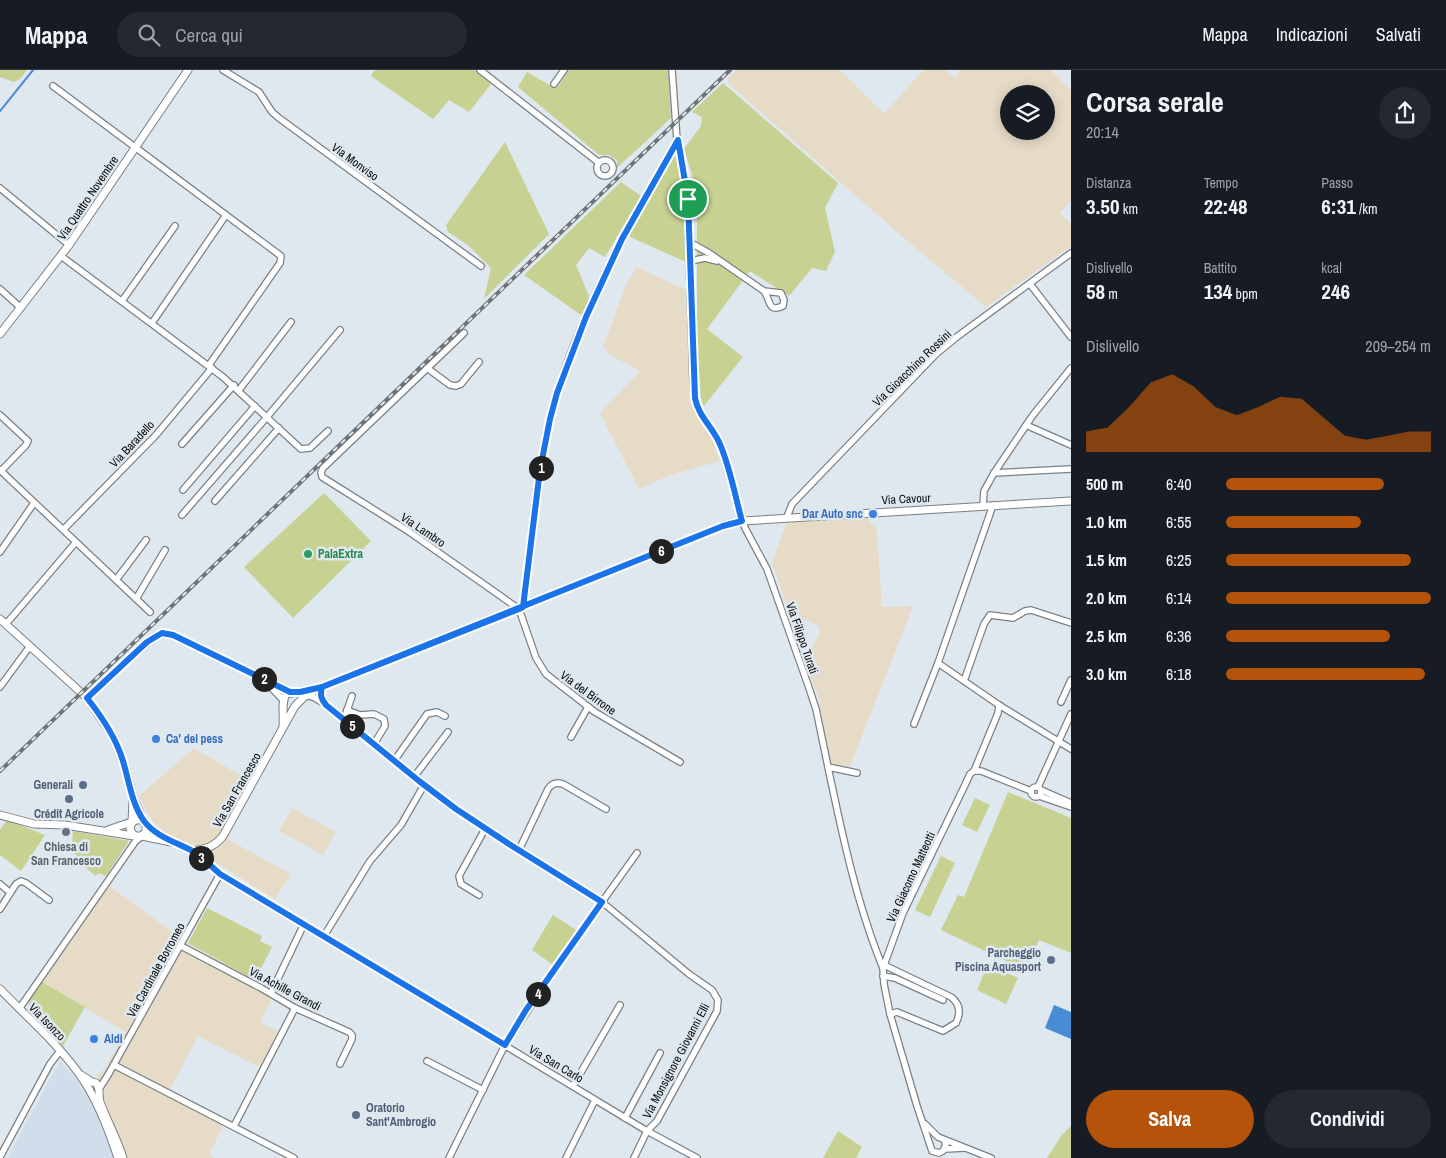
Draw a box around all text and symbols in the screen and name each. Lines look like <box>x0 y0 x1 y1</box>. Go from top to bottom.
search box <box>117 12 467 57</box>
text: Mappa <box>25 19 87 51</box>
icon: search <box>135 21 163 49</box>
text: Cerca qui <box>175 22 243 48</box>
text: Mappa <box>1203 22 1248 47</box>
text: Indicazioni <box>1276 22 1348 47</box>
text: Salvati <box>1376 22 1421 47</box>
text: Corsa serale <box>1086 83 1224 121</box>
map controls <box>1000 85 1055 140</box>
button: layers <box>1000 85 1055 140</box>
button: share <box>1379 87 1431 139</box>
text: 20:14 <box>1086 121 1119 143</box>
street label: Via Monviso <box>328 140 382 184</box>
street label: Via Quattro Novembre <box>54 153 122 243</box>
text: Distanza <box>1086 174 1131 192</box>
text: Tempo <box>1204 174 1238 192</box>
text: Passo <box>1321 174 1353 192</box>
pin <box>667 178 709 220</box>
icon: arrive <box>674 185 702 213</box>
text: 3.50 <box>1086 192 1120 221</box>
text: 22:48 <box>1204 192 1248 221</box>
text: 6:31 <box>1321 192 1356 221</box>
text: km <box>1120 200 1138 218</box>
text: /km <box>1356 200 1377 218</box>
text: Dislivello <box>1086 259 1133 277</box>
text: Battito <box>1204 259 1237 277</box>
text: kcal <box>1321 259 1342 277</box>
text: 58 <box>1086 277 1105 306</box>
text: 134 <box>1204 277 1232 306</box>
text: 246 <box>1321 277 1350 306</box>
text: m <box>1105 285 1118 303</box>
text: bpm <box>1232 285 1258 303</box>
street label: Via Gioacchino Rossini <box>869 326 955 410</box>
text: Dislivello <box>1086 335 1139 357</box>
text: 209–254 m <box>1365 335 1431 357</box>
street label: Via Baradello <box>106 417 158 471</box>
pin: 1 <box>528 456 554 480</box>
text: 1 <box>538 459 545 477</box>
text: 500 m <box>1086 473 1123 495</box>
text: 6:40 <box>1166 473 1192 495</box>
street label: Via Cavour <box>881 490 932 508</box>
place label: Dar Auto snc <box>802 506 864 522</box>
marker: Dar Auto snc <box>867 508 879 520</box>
street label: Via Lambro <box>398 509 448 551</box>
text: 1.0 km <box>1086 511 1127 533</box>
text: 6:55 <box>1166 511 1192 533</box>
pin: 6 <box>648 538 674 564</box>
text: 6 <box>658 542 665 560</box>
place label: PalaExtra <box>318 546 363 562</box>
marker: PalaExtra <box>302 548 314 560</box>
text: 1.5 km <box>1086 549 1127 571</box>
text: 6:25 <box>1166 549 1192 571</box>
text: 2.0 km <box>1086 587 1127 609</box>
text: 6:14 <box>1166 587 1192 609</box>
street label: Via Filippo Turati <box>782 600 822 676</box>
text: 2.5 km <box>1086 625 1127 647</box>
text: 6:36 <box>1166 625 1192 647</box>
text: 3.0 km <box>1086 663 1127 685</box>
text: 6:18 <box>1166 663 1192 685</box>
pin: 2 <box>252 666 276 692</box>
street label: Via del Birrone <box>557 667 619 719</box>
text: 2 <box>261 670 268 688</box>
pin: 5 <box>340 714 364 738</box>
text: 5 <box>349 717 356 735</box>
place label: Ca' del pess <box>166 731 224 747</box>
marker: Ca' del pess <box>150 733 162 745</box>
street label: Via San Francesco <box>209 750 265 830</box>
place label: Generali <box>34 777 73 793</box>
marker: Generali <box>77 779 89 791</box>
marker: Crédit Agricole <box>63 793 75 805</box>
place label: Crédit Agricole <box>34 806 105 822</box>
marker: Chiesa di San Francesco <box>60 826 72 838</box>
street label: Via Giacomo Matteotti <box>883 829 939 925</box>
place label: Chiesa di San Francesco <box>31 839 101 869</box>
pin: 3 <box>188 846 214 870</box>
text: 3 <box>198 849 205 867</box>
street label: Via Cardinale Borromeo <box>123 920 189 1020</box>
place label: Parcheggio Piscina Aquasport <box>955 945 1042 975</box>
marker: Parcheggio Piscina Aquasport <box>1045 954 1057 966</box>
street label: Via Achille Grandi <box>246 963 324 1015</box>
pin: 4 <box>526 982 550 1006</box>
text: 4 <box>535 985 542 1003</box>
street label: Via Isonzo <box>25 1000 69 1044</box>
street label: Via Monsignore Giovanni Elli <box>639 1001 713 1121</box>
place label: Aldi <box>104 1031 123 1047</box>
marker: Aldi <box>88 1033 100 1045</box>
street label: Via San Carlo <box>526 1041 586 1087</box>
button: Salva <box>1086 1090 1254 1148</box>
button: Condividi <box>1264 1090 1431 1148</box>
place label: Oratorio Sant'Ambrogio <box>366 1100 436 1130</box>
marker: Oratorio Sant'Ambrogio <box>350 1109 362 1121</box>

